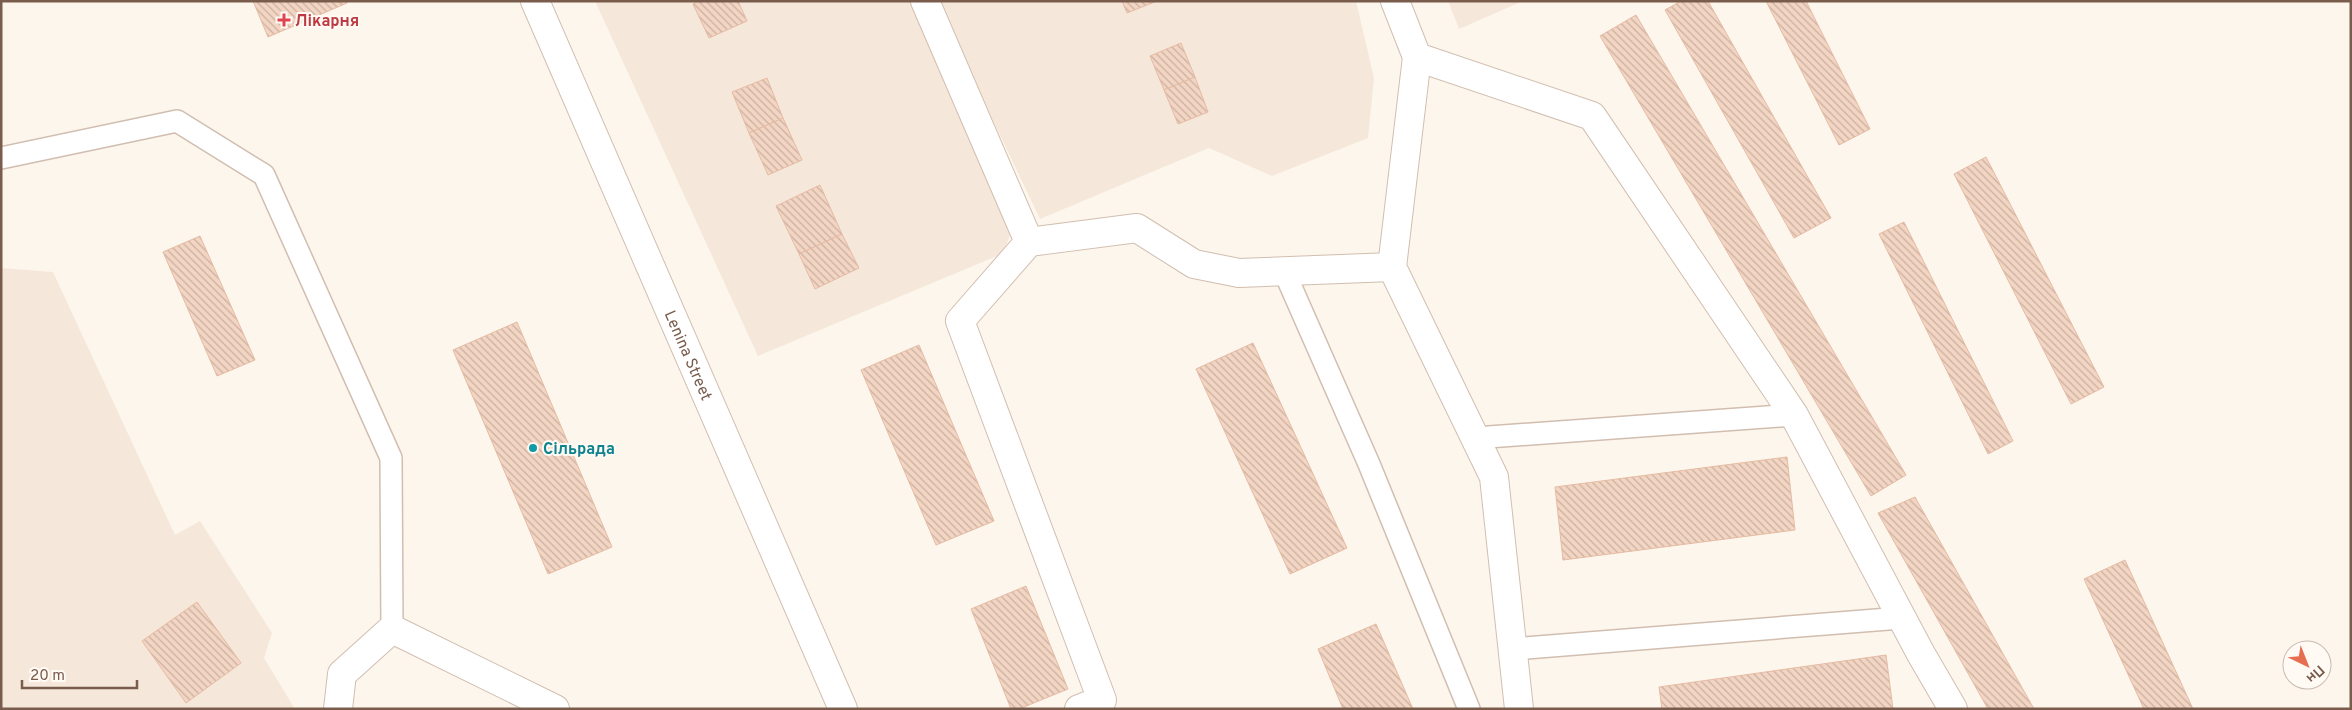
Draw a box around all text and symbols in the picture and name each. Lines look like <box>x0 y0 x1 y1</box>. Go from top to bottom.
place label: Лікарня <box>295 12 359 32</box>
marker: Лікарня <box>277 13 291 27</box>
street label: Lenina Street <box>659 308 716 404</box>
place label: Сільрада <box>543 440 615 460</box>
marker: Сільрада <box>527 442 539 454</box>
north arrow <box>2282 640 2332 690</box>
scale bar <box>22 658 138 690</box>
text: Пн <box>2302 661 2328 686</box>
text: 20 m <box>30 667 65 686</box>

